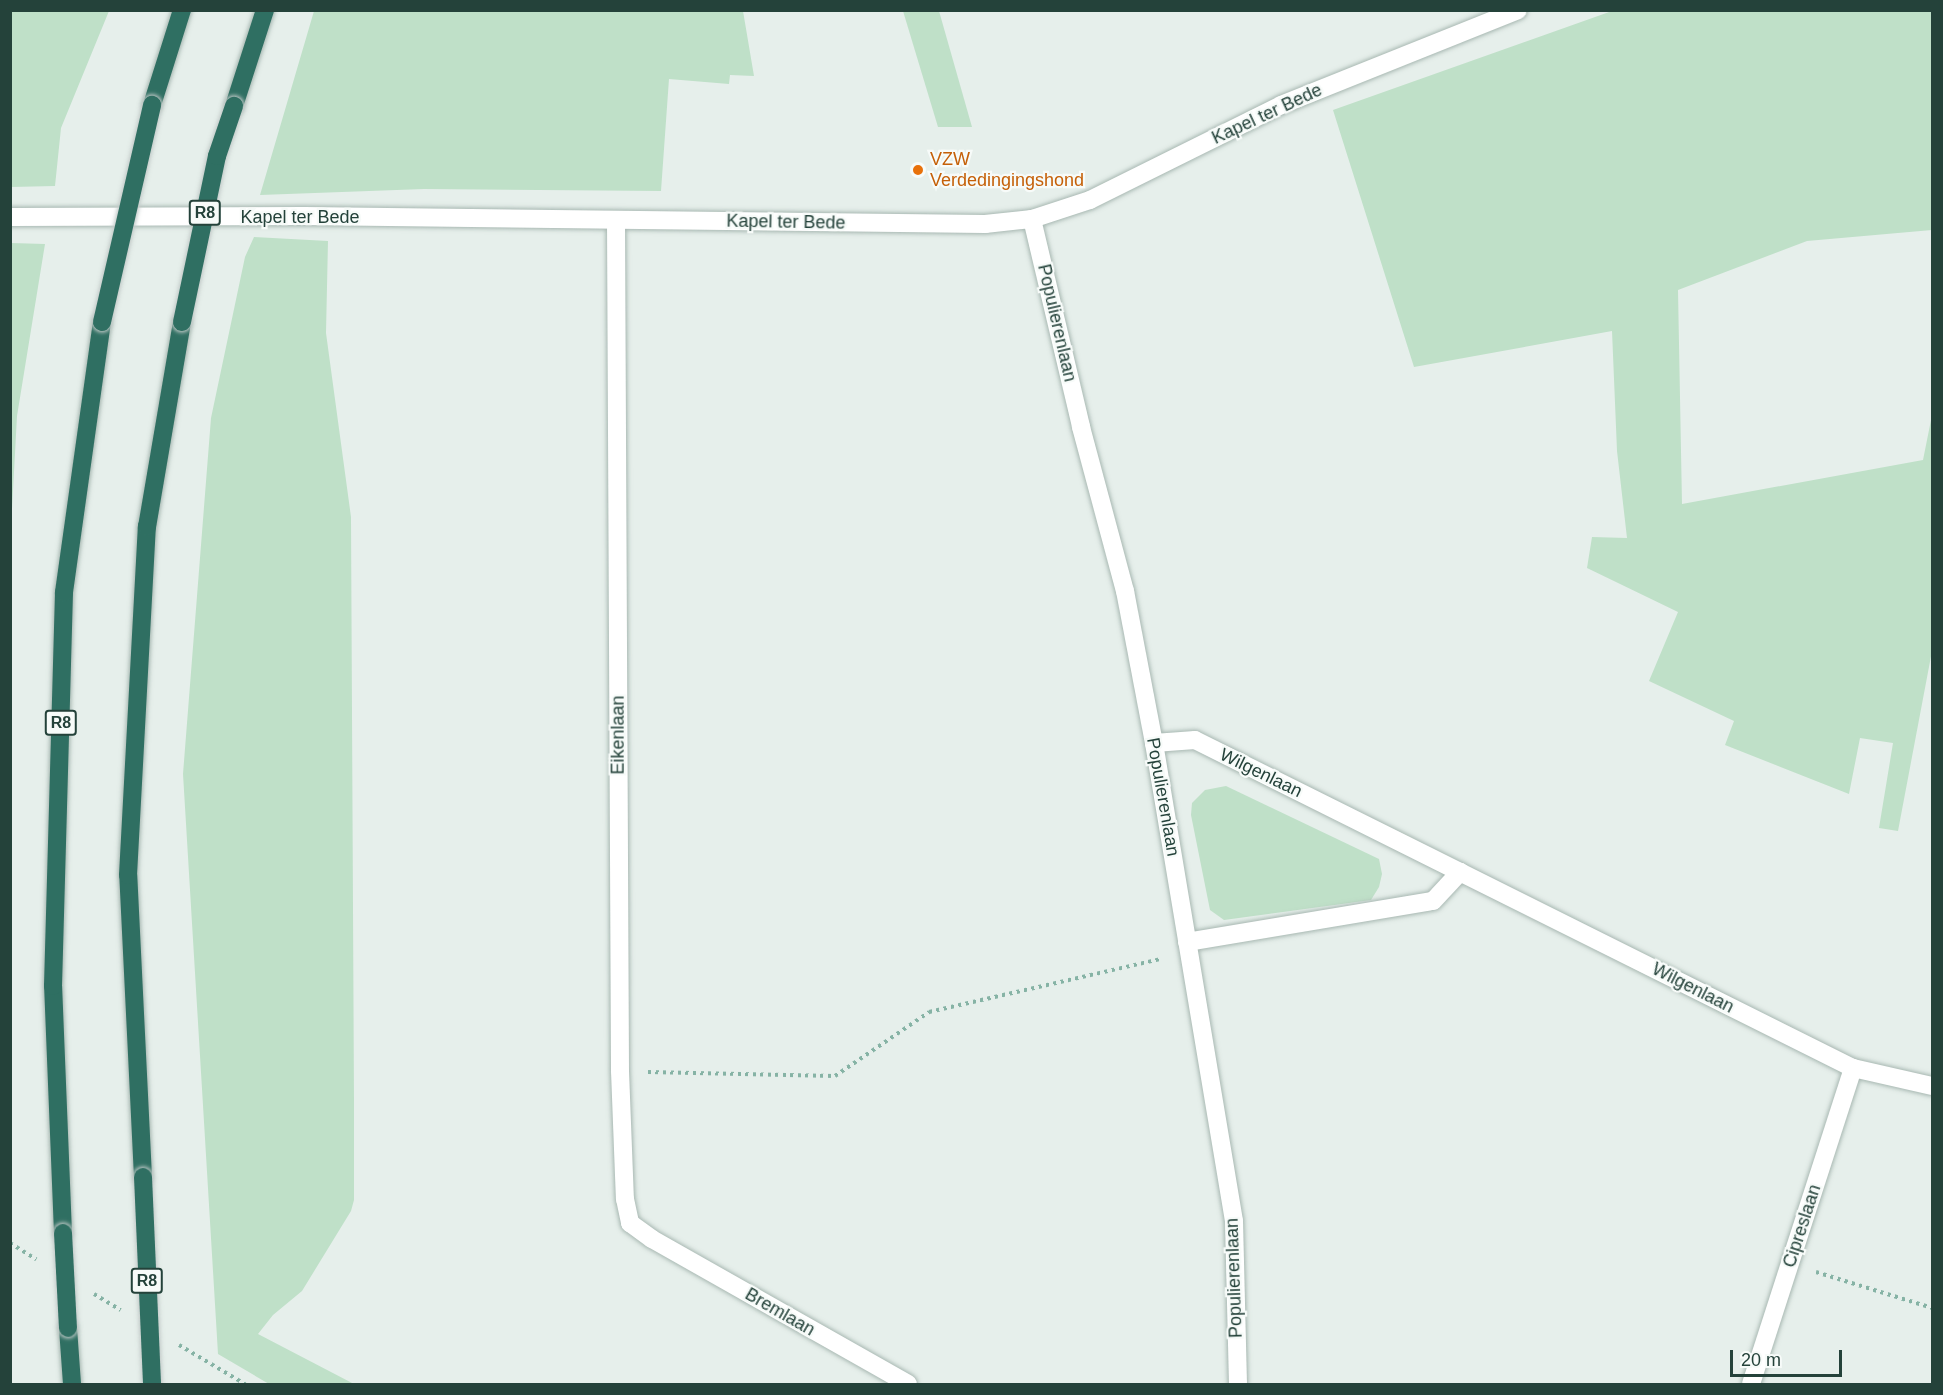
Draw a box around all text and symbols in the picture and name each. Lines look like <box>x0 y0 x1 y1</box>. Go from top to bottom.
street label: Kapel ter Bede <box>1208 79 1326 149</box>
place label: VZW Verdedingingshond <box>930 149 1084 192</box>
marker: VZW Verdedingingshond <box>911 163 925 177</box>
road number: R8 <box>188 200 222 226</box>
street label: Kapel ter Bede <box>240 206 360 228</box>
street label: Kapel ter Bede <box>726 210 846 234</box>
street label: Populierenlaan <box>1033 262 1081 384</box>
street label: Eikenlaan <box>607 695 629 775</box>
road number: R8 <box>44 710 78 736</box>
street label: Populierenlaan <box>1142 736 1184 858</box>
street label: Wilgenlaan <box>1216 744 1306 802</box>
street label: Wilgenlaan <box>1648 958 1738 1018</box>
street label: Cipreslaan <box>1778 1182 1826 1270</box>
street label: Populierenlaan <box>1221 1218 1247 1338</box>
road number: R8 <box>130 1268 164 1294</box>
street label: Bremlaan <box>741 1283 819 1341</box>
scale bar <box>1733 1338 1846 1376</box>
text: 20 m <box>1741 1350 1781 1370</box>

